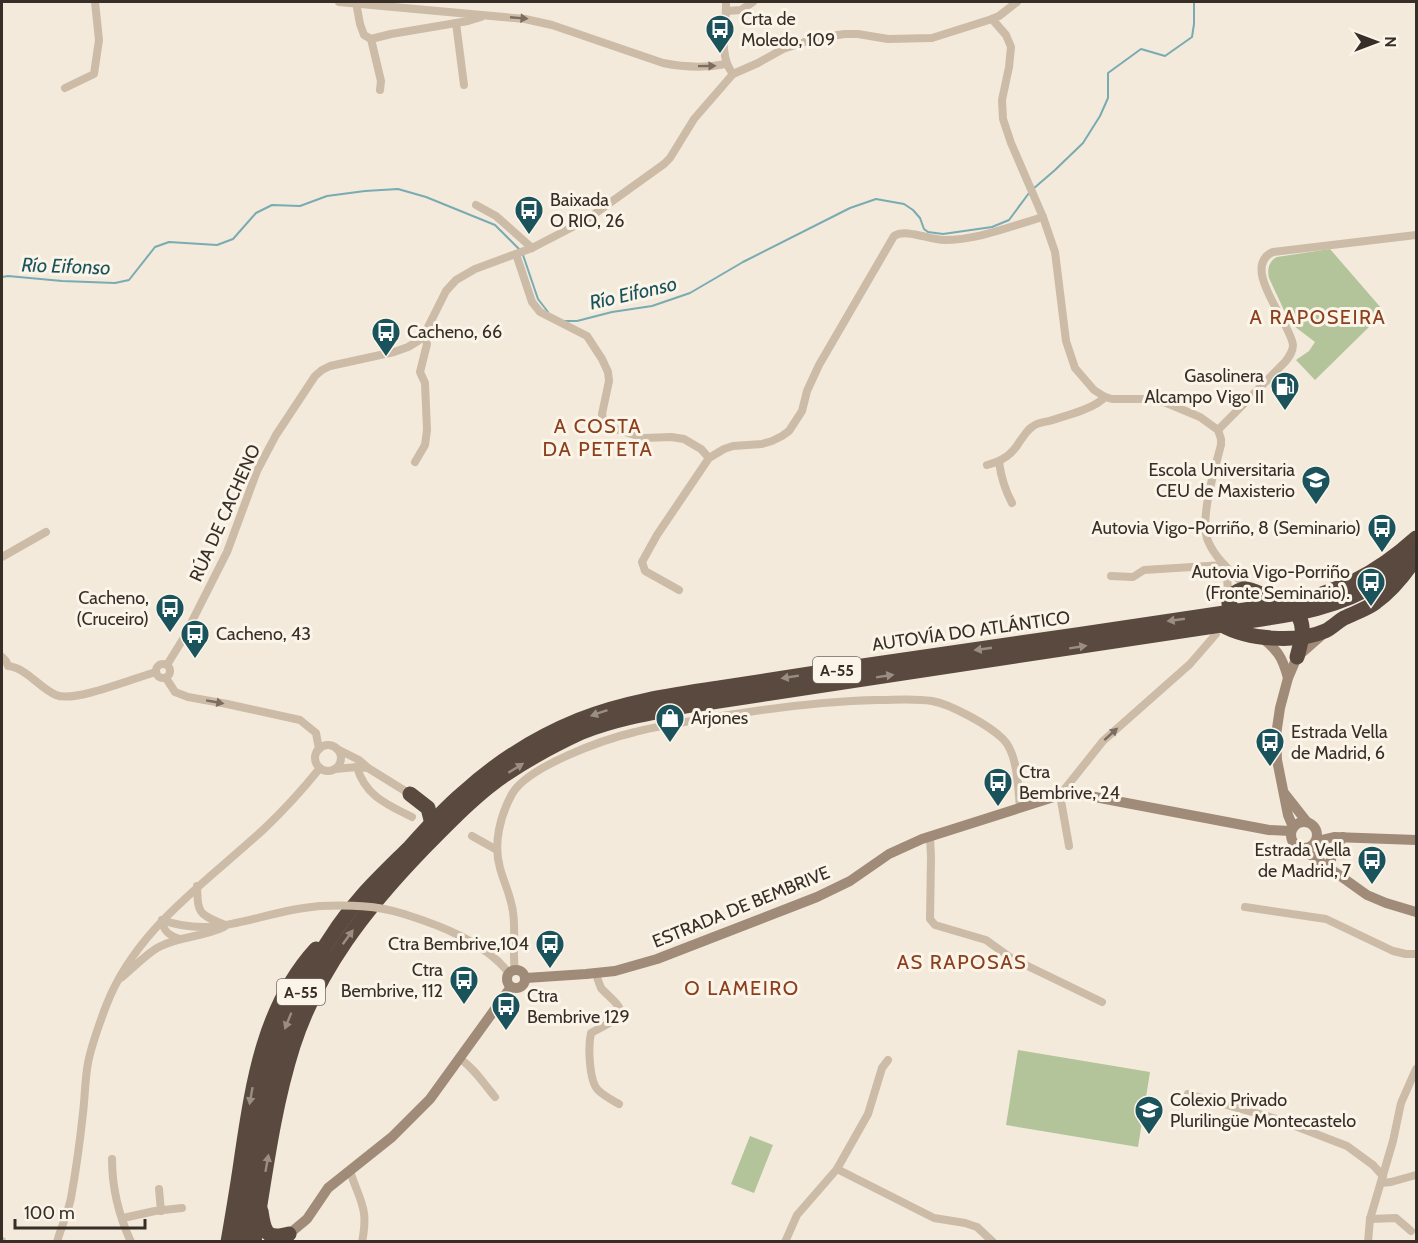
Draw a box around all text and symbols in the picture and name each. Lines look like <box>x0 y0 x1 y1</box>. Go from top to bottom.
place label: Crta de Moledo, 109 <box>741 8 835 51</box>
north arrow <box>1346 12 1406 72</box>
one-way arrow <box>510 13 529 23</box>
bus stop icon: Crta de Moledo, 109 <box>704 13 736 55</box>
text: N <box>1381 36 1400 48</box>
one-way arrow <box>697 61 716 70</box>
place label: Baixada O RIO, 26 <box>550 189 625 232</box>
bus stop icon: Baixada O RIO, 26 <box>513 194 545 236</box>
water label: Río Eifonso <box>21 252 111 280</box>
water label: Río Eifonso <box>587 271 679 315</box>
district label: A RAPOSEIRA <box>1250 305 1386 329</box>
bus stop icon: Cacheno, 66 <box>370 316 402 358</box>
place label: Cacheno, 66 <box>407 321 502 343</box>
place label: Gasolinera Alcampo Vigo II <box>1145 365 1264 408</box>
fuel station icon: Gasolinera Alcampo Vigo II <box>1269 370 1301 412</box>
district label: A COSTA DA PETETA <box>543 414 653 461</box>
street label: RÚA DE CACHENO <box>185 441 265 585</box>
place label: Escola Universitaria CEU de Maxisterio <box>1148 459 1295 502</box>
school or university icon: Escola Universitaria CEU de Maxisterio <box>1300 464 1332 506</box>
bus stop icon: Autovia Vigo-Porriño, 8 (Seminario) <box>1366 512 1398 554</box>
place label: Autovia Vigo-Porriño, 8 (Seminario) <box>1092 517 1361 539</box>
place label: Autovia Vigo-Porriño (Fronte Seminario). <box>1191 561 1350 604</box>
bus stop icon: Autovia Vigo-Porriño (Fronte Seminario). <box>1355 566 1387 608</box>
place label: Cacheno, (Cruceiro) <box>76 587 149 630</box>
bus stop icon: Cacheno, (Cruceiro) <box>154 592 186 634</box>
street label: AUTOVÍA DO ATLÁNTICO <box>871 606 1072 656</box>
one-way arrow <box>1166 616 1185 625</box>
bus stop icon: Cacheno, 43 <box>179 618 211 660</box>
place label: Cacheno, 43 <box>216 623 311 645</box>
one-way arrow <box>1069 643 1088 652</box>
one-way arrow <box>974 644 993 653</box>
road number: A-55 <box>813 657 861 683</box>
one-way arrow <box>876 672 895 681</box>
one-way arrow <box>781 673 800 682</box>
one-way arrow <box>206 698 225 707</box>
shop icon: Arjones <box>654 702 686 744</box>
place label: Arjones <box>691 707 748 729</box>
one-way arrow <box>590 709 608 719</box>
place label: Estrada Vella de Madrid, 6 <box>1291 721 1388 764</box>
bus stop icon: Estrada Vella de Madrid, 6 <box>1254 726 1286 768</box>
one-way arrow <box>1103 728 1118 741</box>
place label: Ctra Bembrive, 24 <box>1019 761 1120 804</box>
one-way arrow <box>508 762 524 773</box>
bus stop icon: Ctra Bembrive, 24 <box>982 766 1014 808</box>
place label: Estrada Vella de Madrid, 7 <box>1254 839 1351 882</box>
bus stop icon: Estrada Vella de Madrid, 7 <box>1356 844 1388 886</box>
street label: ESTRADA DE BEMBRIVE <box>649 861 833 953</box>
bus stop icon: Ctra Bembrive,104 <box>534 928 566 970</box>
one-way arrow <box>342 929 354 944</box>
place label: Ctra Bembrive,104 <box>388 933 529 955</box>
district label: AS RAPOSAS <box>897 950 1027 974</box>
place label: Ctra Bembrive, 112 <box>341 959 443 1002</box>
bus stop icon: Ctra Bembrive, 112 <box>448 964 480 1006</box>
district label: O LAMEIRO <box>684 976 800 1000</box>
road number: A-55 <box>277 979 325 1005</box>
place label: Ctra Bembrive 129 <box>527 985 630 1028</box>
bus stop icon: Ctra Bembrive 129 <box>490 990 522 1032</box>
one-way arrow <box>283 1012 293 1030</box>
one-way arrow <box>246 1087 255 1106</box>
place label: Colexio Privado Plurilingüe Montecastelo <box>1170 1089 1356 1132</box>
school or university icon: Colexio Privado Plurilingüe Montecastelo <box>1133 1094 1165 1136</box>
one-way arrow <box>263 1153 272 1172</box>
scale bar <box>15 1192 146 1230</box>
text: 100 m <box>24 1202 75 1224</box>

